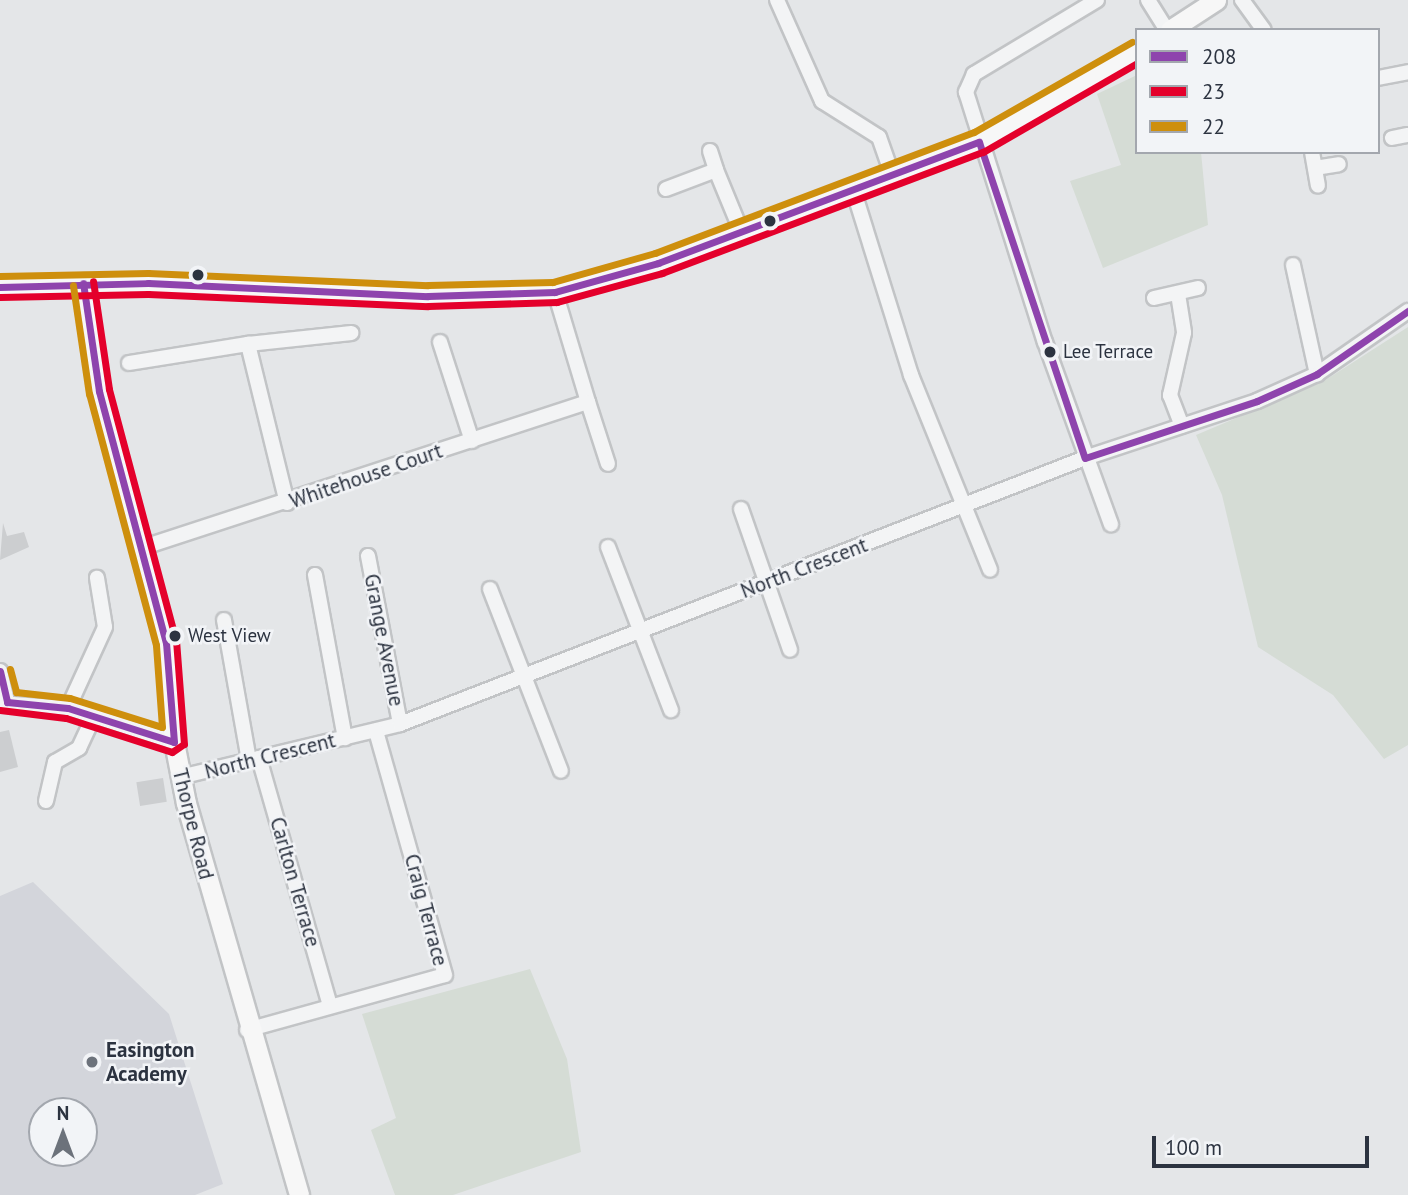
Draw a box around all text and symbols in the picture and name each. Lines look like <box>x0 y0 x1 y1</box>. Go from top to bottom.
legend <box>1135 28 1380 154</box>
text: 208 <box>1202 43 1236 70</box>
text: 23 <box>1202 78 1225 105</box>
text: 22 <box>1202 113 1225 140</box>
unlabelled marker <box>763 214 777 228</box>
unlabelled marker <box>191 268 205 282</box>
place label: Lee Terrace <box>1063 341 1154 363</box>
marker: Lee Terrace <box>1043 345 1057 359</box>
street label: Whitehouse Court <box>286 438 446 514</box>
street label: North Crescent <box>737 532 871 604</box>
street label: Grange Avenue <box>359 571 409 709</box>
place label: West View <box>188 625 271 647</box>
marker: West View <box>168 629 182 643</box>
street label: North Crescent <box>202 728 338 784</box>
street label: Thorpe Road <box>167 766 219 882</box>
street label: Carlton Terrace <box>264 814 326 950</box>
street label: Craig Terrace <box>399 851 453 969</box>
place label: Easington Academy <box>106 1037 195 1087</box>
marker: Easington Academy <box>84 1054 100 1070</box>
north arrow <box>28 1097 98 1167</box>
text: N <box>57 1101 69 1125</box>
scale bar <box>1156 1122 1373 1166</box>
text: 100 m <box>1165 1134 1222 1161</box>

